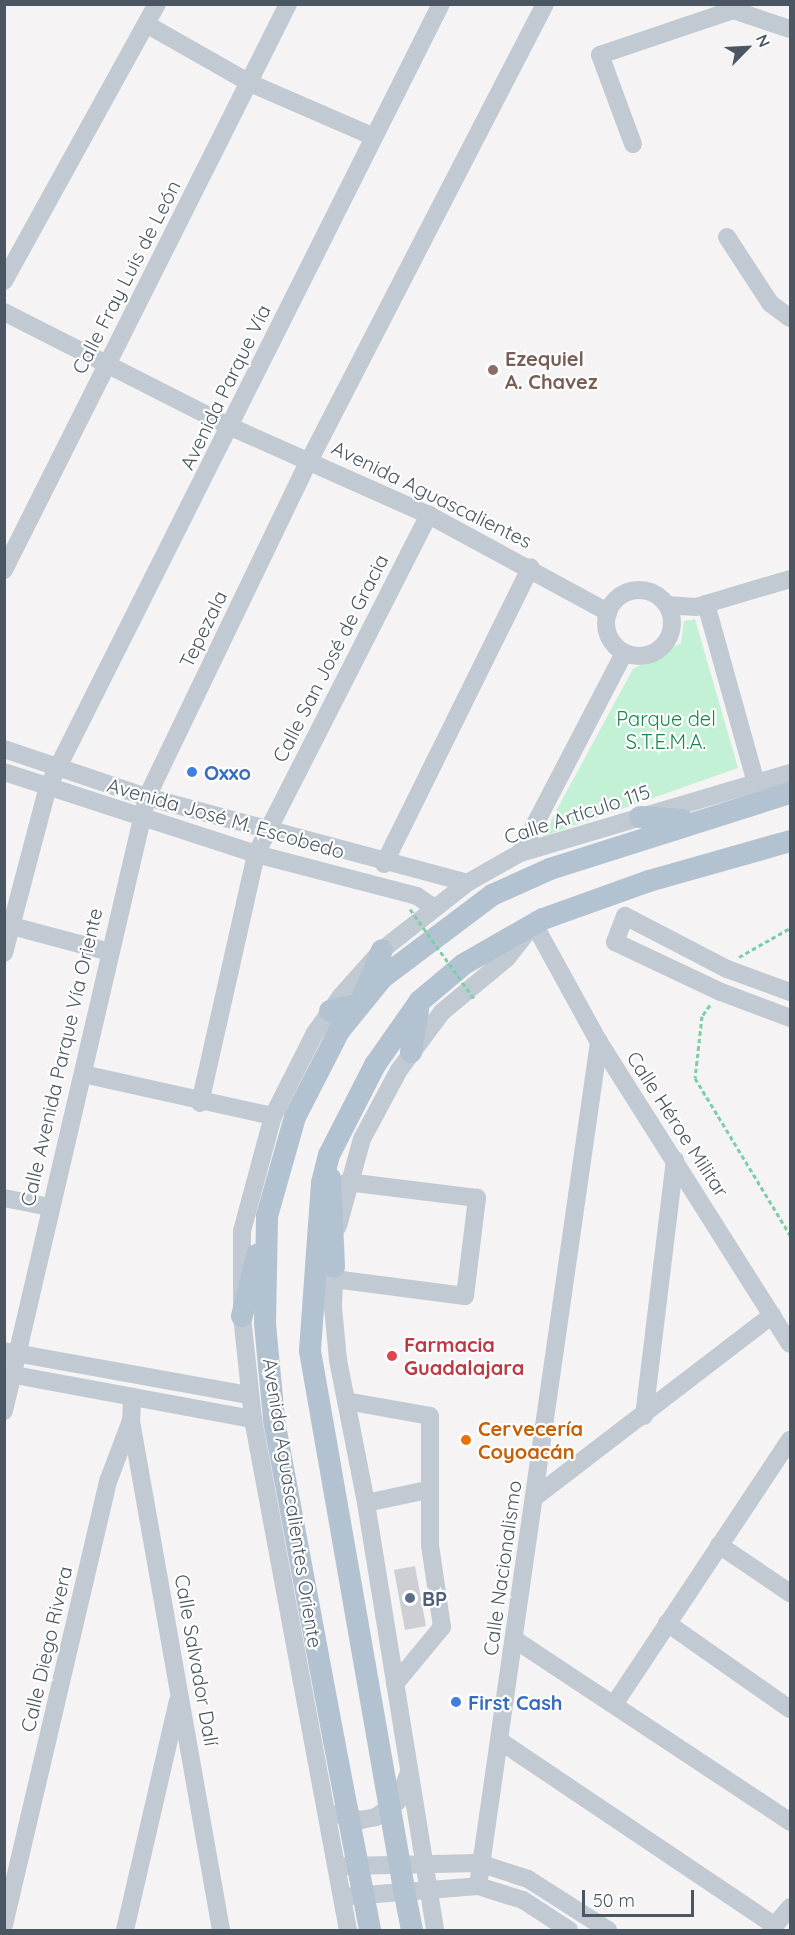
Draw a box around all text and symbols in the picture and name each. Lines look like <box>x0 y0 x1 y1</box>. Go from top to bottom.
north arrow <box>717 18 777 78</box>
text: N <box>752 31 775 50</box>
street label: Calle Fray Luis de León <box>67 176 185 378</box>
street label: Avenida Parque Vía <box>175 300 275 474</box>
place label: Ezequiel A. Chavez <box>505 346 598 393</box>
marker: Ezequiel A. Chavez <box>486 363 500 377</box>
street label: Avenida Aguascalientes <box>328 435 536 553</box>
street label: Calle San José de Gracia <box>267 550 393 766</box>
street label: Tepezala <box>174 587 232 671</box>
park label: Parque del S.T.E.M.A. <box>616 707 716 754</box>
place label: Oxxo <box>204 760 251 784</box>
marker: Oxxo <box>185 765 199 779</box>
street label: Avenida José M. Escobedo <box>105 773 347 863</box>
street label: Calle Artículo 115 <box>501 779 653 849</box>
street label: Calle Avenida Parque Vía Oriente <box>15 906 107 1208</box>
street label: Calle Héroe Militar <box>622 1047 734 1201</box>
place label: Farmacia Guadalajara <box>404 1332 524 1379</box>
marker: Farmacia Guadalajara <box>385 1349 399 1363</box>
street label: Avenida Aguascalientes Oriente <box>258 1356 328 1650</box>
place label: Cervecería Coyoacán <box>478 1416 583 1463</box>
marker: Cervecería Coyoacán <box>459 1433 473 1447</box>
street label: Calle Nacionalismo <box>478 1479 526 1657</box>
street label: Calle Diego Rivera <box>15 1564 77 1734</box>
street label: Calle Salvador Dalí <box>170 1572 224 1748</box>
place label: BP <box>422 1586 447 1610</box>
marker: BP <box>403 1591 417 1605</box>
place label: First Cash <box>468 1690 563 1714</box>
marker: First Cash <box>449 1695 463 1709</box>
scale bar <box>585 1878 698 1916</box>
text: 50 m <box>593 1889 635 1912</box>

